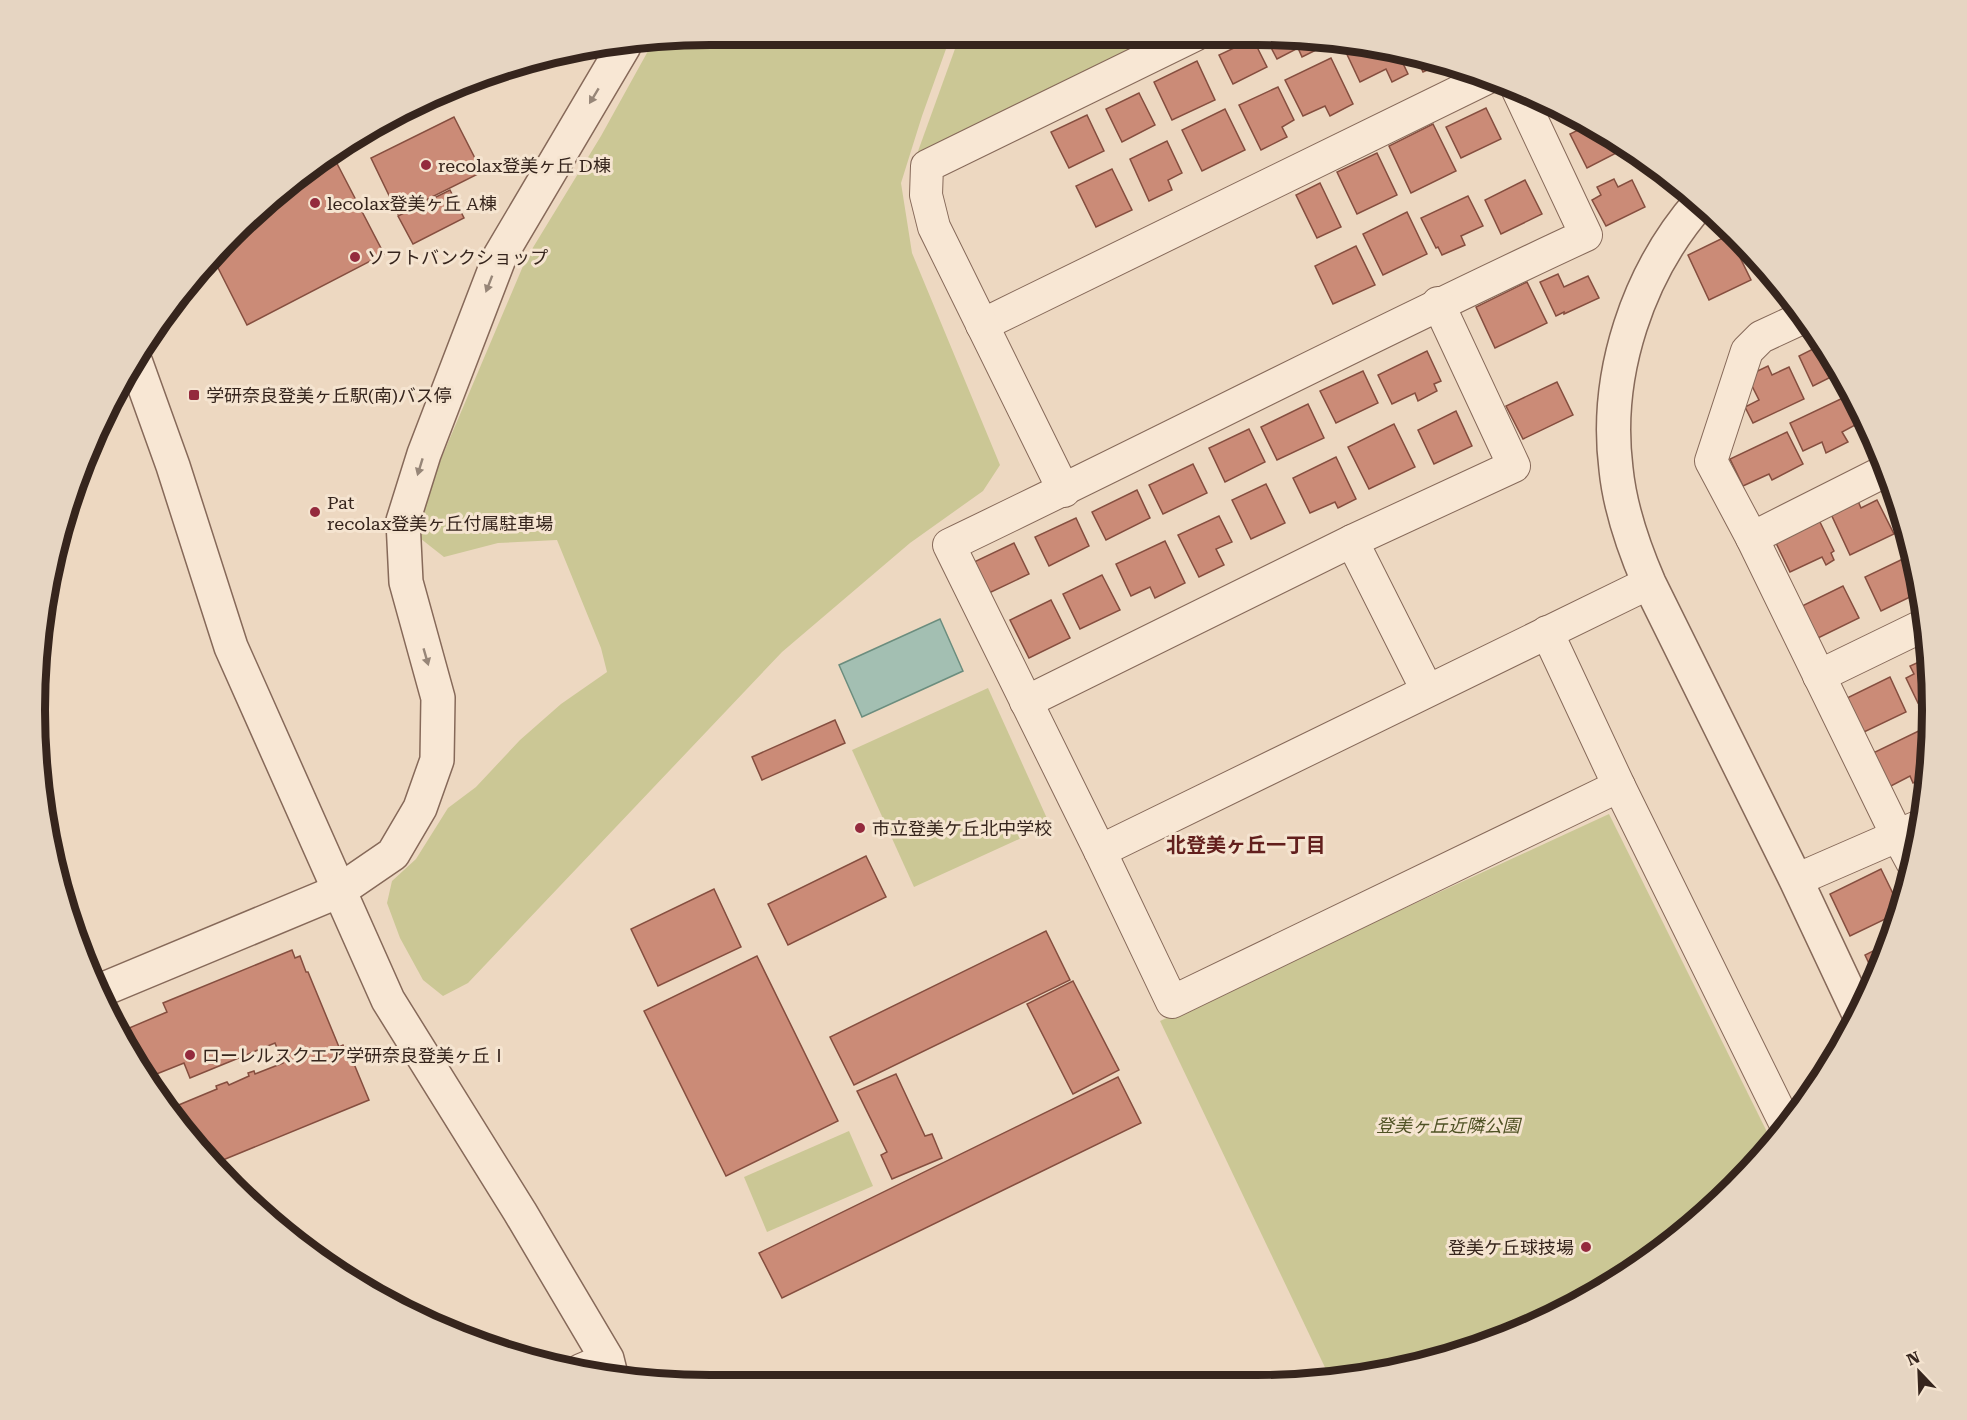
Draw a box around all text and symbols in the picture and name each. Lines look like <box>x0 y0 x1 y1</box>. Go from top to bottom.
one-way arrow <box>588 88 599 104</box>
place label: recolax登美ヶ丘 D棟 <box>438 155 611 176</box>
marker: recolax登美ヶ丘 D棟 <box>419 158 433 172</box>
place label: lecolax登美ヶ丘 A棟 <box>327 193 497 214</box>
marker: lecolax登美ヶ丘 A棟 <box>308 196 322 210</box>
place label: ソフトバンクショップ <box>367 247 548 268</box>
marker: ソフトバンクショップ <box>348 250 362 264</box>
one-way arrow <box>483 276 493 294</box>
place label: 学研奈良登美ヶ丘駅(南)バス停 <box>206 385 452 406</box>
marker: 学研奈良登美ヶ丘駅(南)バス停 <box>187 388 201 402</box>
one-way arrow <box>415 458 424 476</box>
place label: Pat recolax登美ヶ丘付属駐車場 <box>327 492 553 534</box>
marker: Pat recolax登美ヶ丘付属駐車場 <box>308 505 322 519</box>
one-way arrow <box>422 648 431 666</box>
place label: 市立登美ケ丘北中学校 <box>872 818 1052 839</box>
marker: 市立登美ケ丘北中学校 <box>853 821 867 835</box>
district label: 北登美ヶ丘一丁目 <box>1166 833 1326 857</box>
place label: ローレルスクエア学研奈良登美ヶ丘Ⅰ <box>202 1045 508 1066</box>
marker: ローレルスクエア学研奈良登美ヶ丘Ⅰ <box>183 1048 197 1062</box>
park label: 登美ヶ丘近隣公園 <box>1376 1115 1523 1136</box>
place label: 登美ケ丘球技場 <box>1448 1237 1574 1258</box>
marker: 登美ケ丘球技場 <box>1579 1240 1593 1254</box>
north arrow <box>1889 1342 1949 1402</box>
text: N <box>1904 1347 1923 1370</box>

